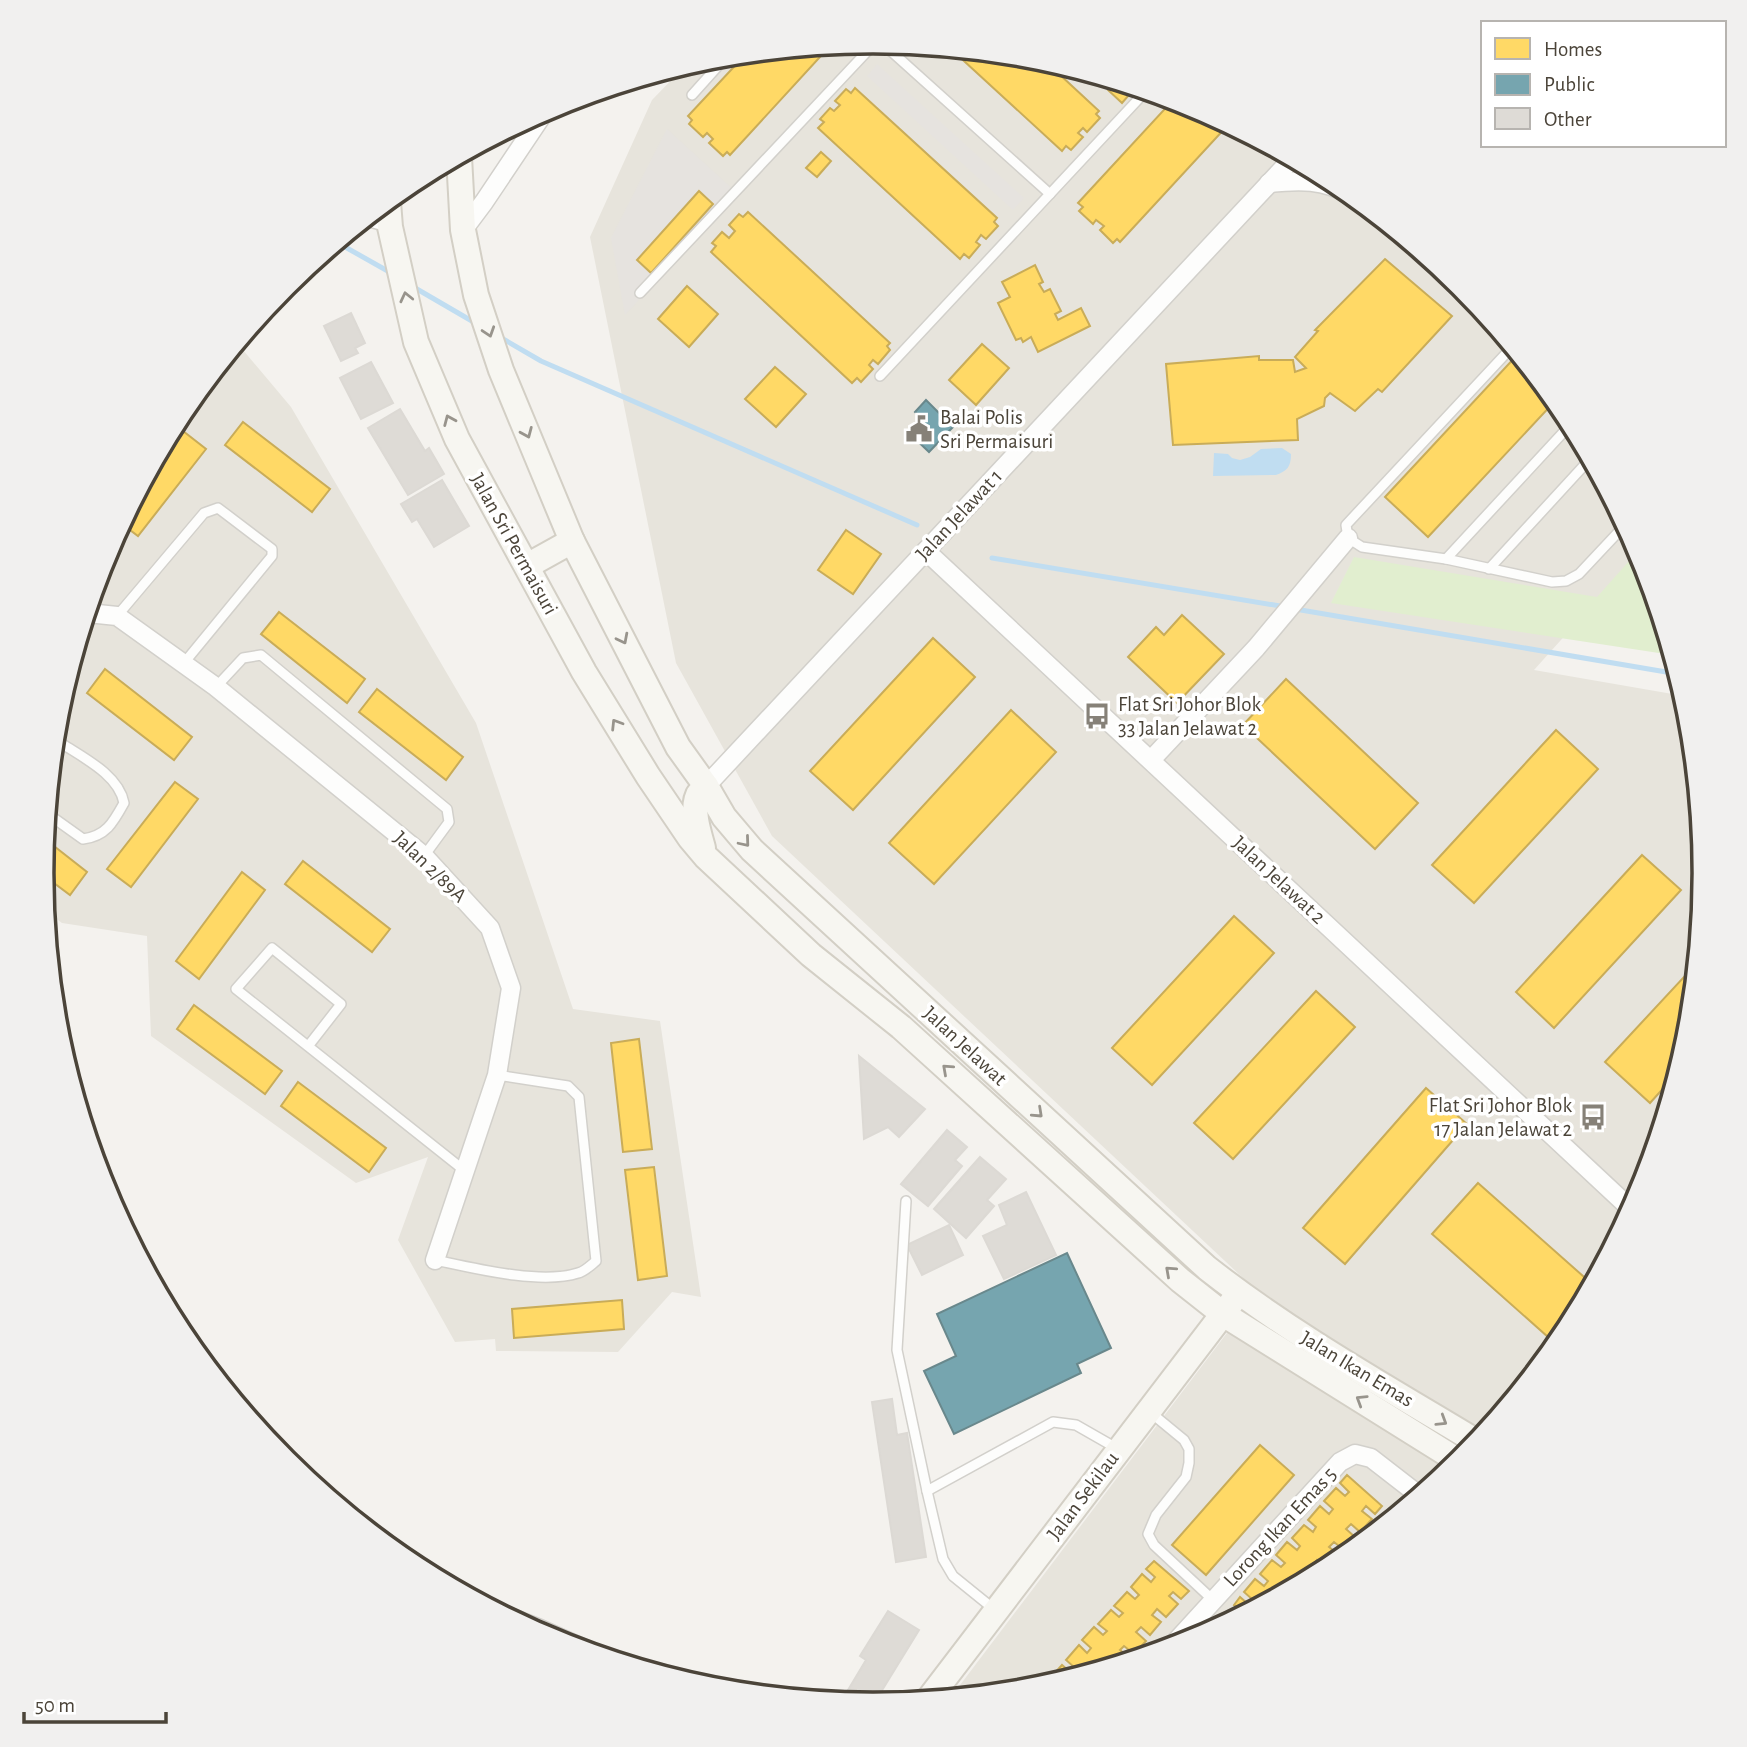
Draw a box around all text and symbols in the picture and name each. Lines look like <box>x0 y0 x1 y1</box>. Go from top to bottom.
legend <box>1481 21 1726 147</box>
text: Homes <box>1544 39 1602 60</box>
text: Public <box>1544 74 1594 95</box>
text: Other <box>1544 109 1592 130</box>
one-way arrow <box>400 291 414 303</box>
one-way arrow <box>481 325 495 338</box>
place label: Balai Polis Sri Permaisuri <box>940 407 1053 452</box>
one-way arrow <box>443 414 457 427</box>
public building icon: Balai Polis Sri Permaisuri <box>904 414 934 444</box>
one-way arrow <box>519 425 533 438</box>
street label: Jalan Jelawat 1 <box>912 465 1006 565</box>
street label: Jalan Sri Permaisuri <box>467 470 561 618</box>
one-way arrow <box>615 632 628 644</box>
place label: Flat Sri Johor Blok 33 Jalan Jelawat 2 <box>1118 694 1262 739</box>
bus stop icon: Flat Sri Johor Blok 33 Jalan Jelawat 2 <box>1082 701 1112 731</box>
one-way arrow <box>612 718 625 731</box>
street label: Jalan 2/89A <box>389 827 471 907</box>
street label: Jalan Jelawat 2 <box>1229 832 1329 928</box>
one-way arrow <box>737 833 749 846</box>
street label: Jalan Jelawat <box>919 1002 1011 1090</box>
one-way arrow <box>942 1065 955 1077</box>
place label: Flat Sri Johor Blok 17 Jalan Jelawat 2 <box>1429 1095 1572 1140</box>
bus stop icon: Flat Sri Johor Blok 17 Jalan Jelawat 2 <box>1578 1102 1608 1132</box>
one-way arrow <box>1030 1105 1043 1117</box>
one-way arrow <box>1165 1267 1178 1280</box>
street label: Jalan Ikan Emas <box>1297 1327 1417 1411</box>
one-way arrow <box>1356 1396 1369 1409</box>
one-way arrow <box>1434 1412 1447 1425</box>
street label: Jalan Sekilau <box>1043 1448 1123 1544</box>
street label: Lorong Ikan Emas 5 <box>1219 1463 1341 1591</box>
scale bar <box>24 1680 166 1724</box>
text: 50 m <box>35 1695 75 1716</box>

